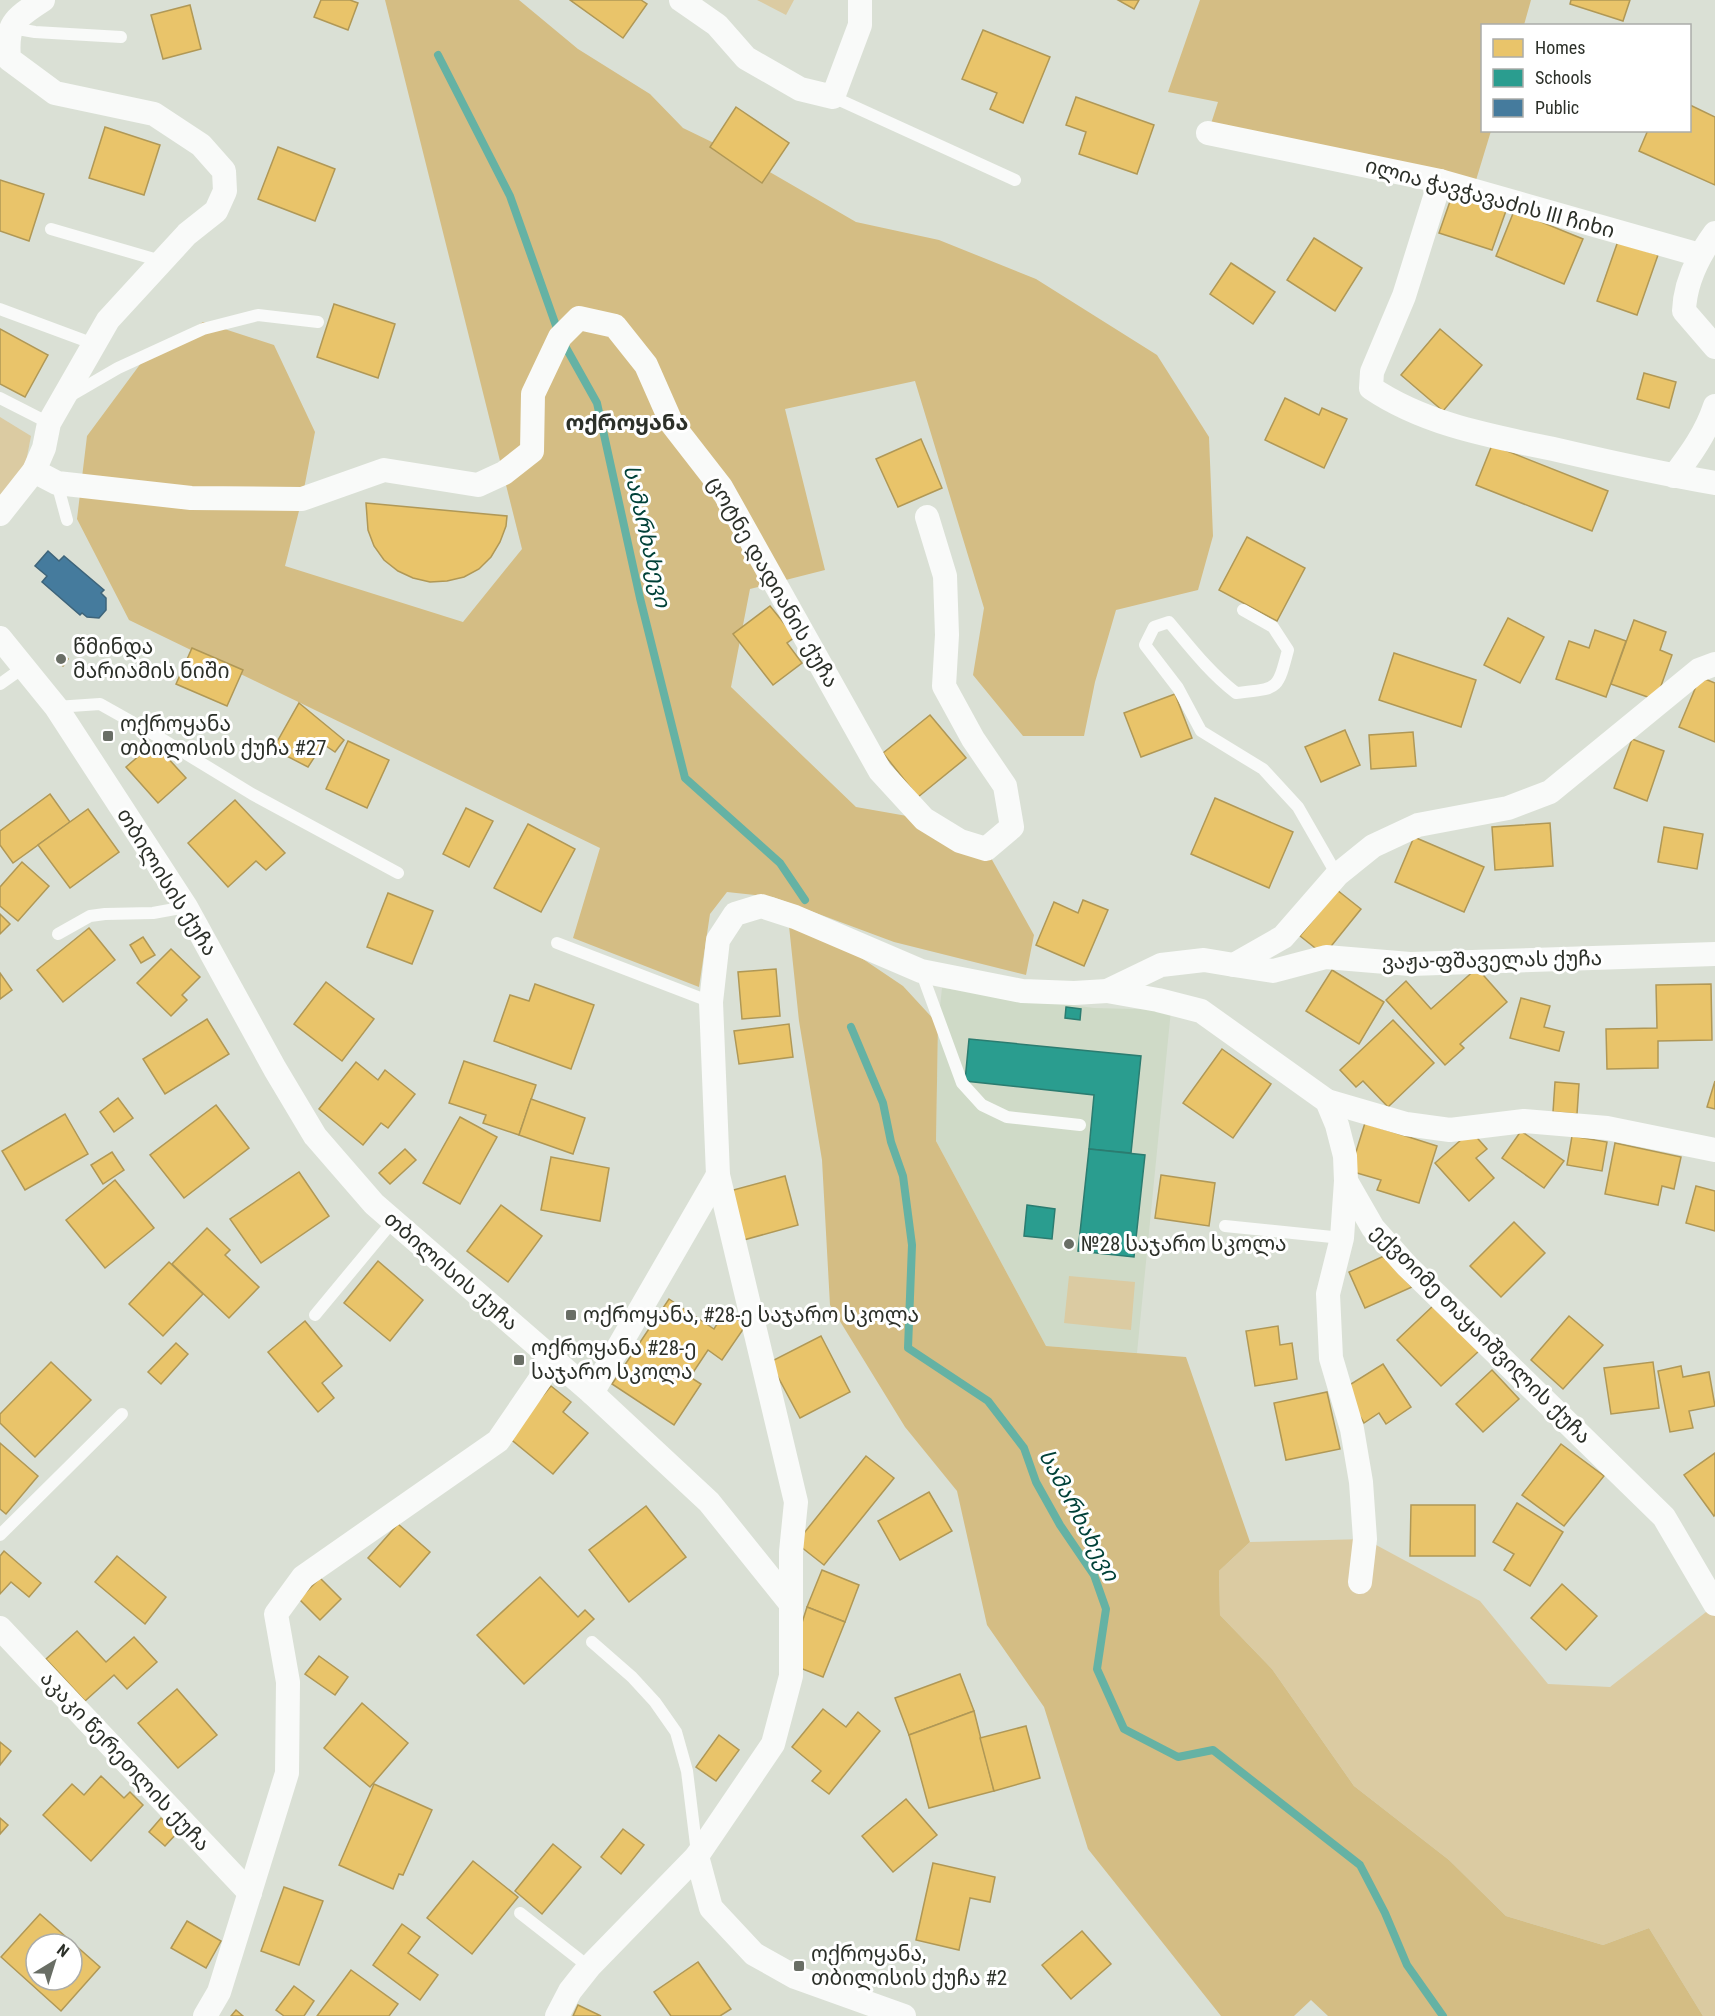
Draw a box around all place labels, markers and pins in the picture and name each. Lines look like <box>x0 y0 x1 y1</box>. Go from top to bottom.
place label: წმინდა მარიამის ნიში <box>73 635 229 683</box>
marker: წმინდა მარიამის ნიში <box>54 652 68 666</box>
place label: ოქროყანა თბილისის ქუჩა #27 <box>120 712 327 761</box>
marker: ოქროყანა თბილისის ქუჩა #27 <box>101 729 115 743</box>
place label: №28 საჯარო სკოლა <box>1081 1232 1287 1257</box>
marker: №28 საჯარო სკოლა <box>1062 1237 1076 1251</box>
place label: ოქროყანა, #28-ე საჯარო სკოლა <box>583 1303 919 1328</box>
marker: ოქროყანა, #28-ე საჯარო სკოლა <box>564 1308 578 1322</box>
place label: ოქროყანა #28-ე საჯარო სკოლა <box>531 1336 697 1385</box>
marker: ოქროყანა #28-ე საჯარო სკოლა <box>512 1353 526 1367</box>
place label: ოქროყანა, თბილისის ქუჩა #2 <box>811 1942 1007 1991</box>
marker: ოქროყანა, თბილისის ქუჩა #2 <box>792 1959 806 1973</box>

